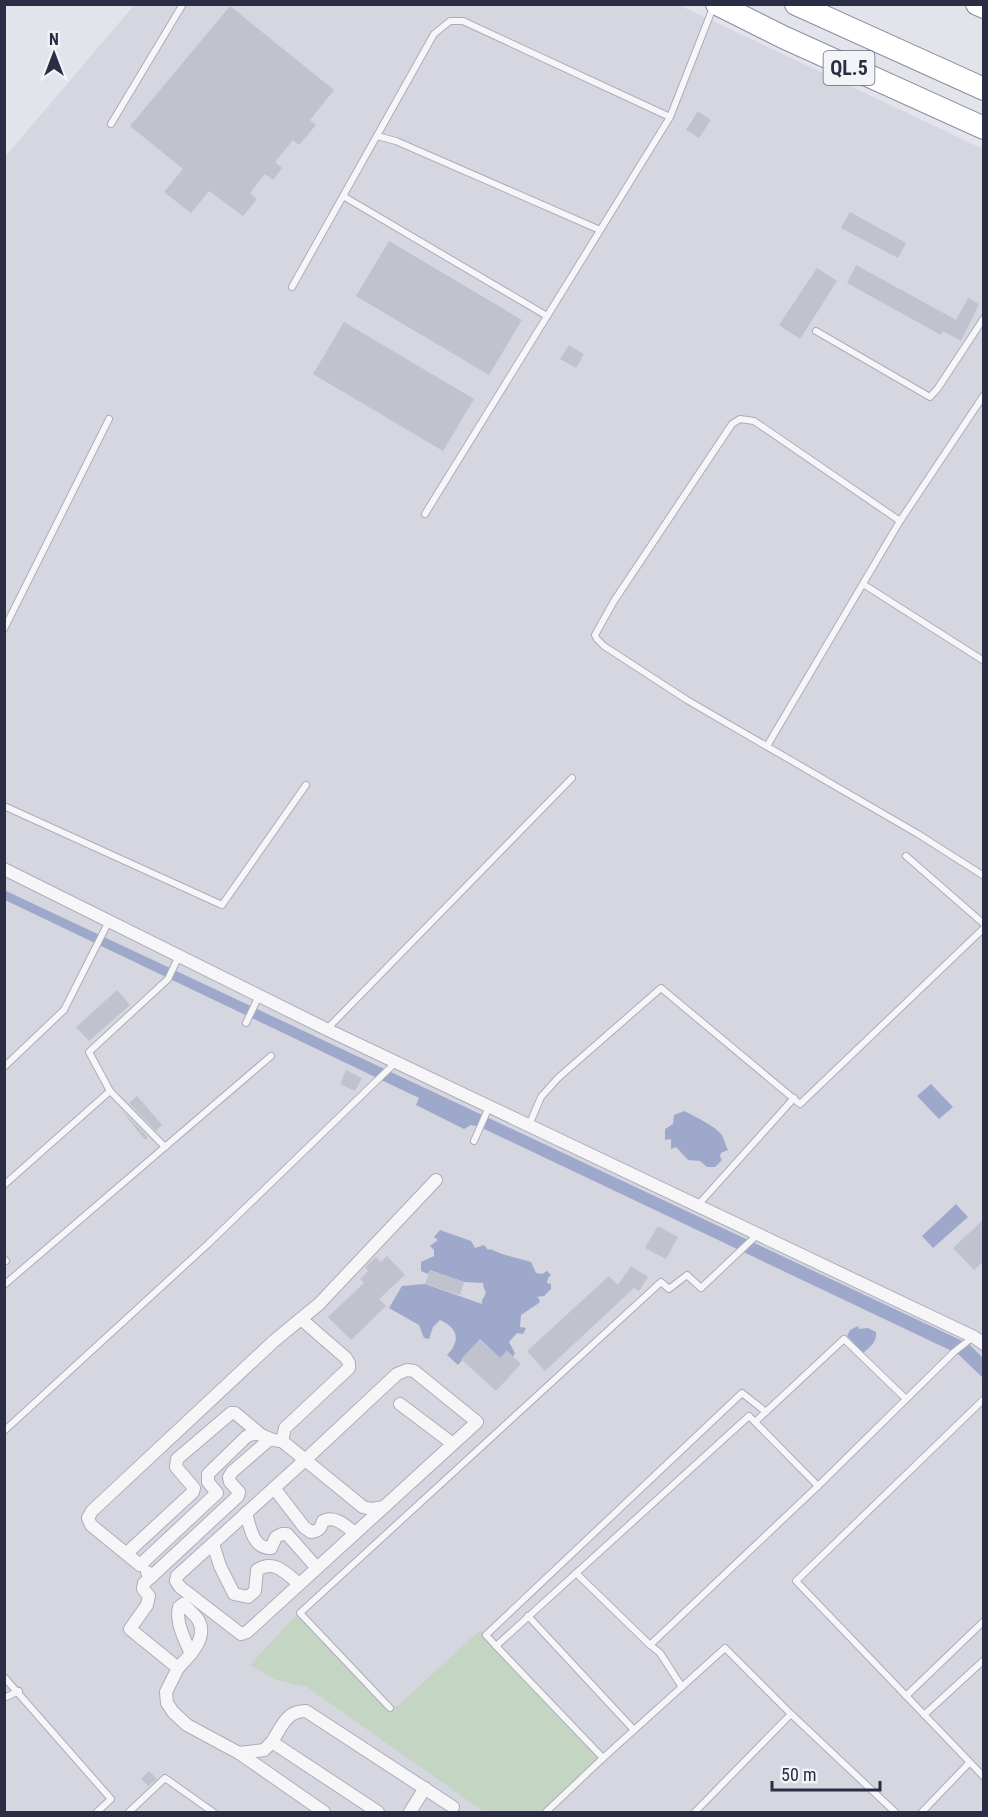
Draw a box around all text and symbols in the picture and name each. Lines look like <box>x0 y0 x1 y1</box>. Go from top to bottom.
north arrow <box>24 24 84 84</box>
text: N <box>49 30 59 49</box>
road number: QL.5 <box>824 51 874 85</box>
scale bar <box>772 1754 880 1792</box>
text: 50 m <box>781 1764 816 1785</box>

